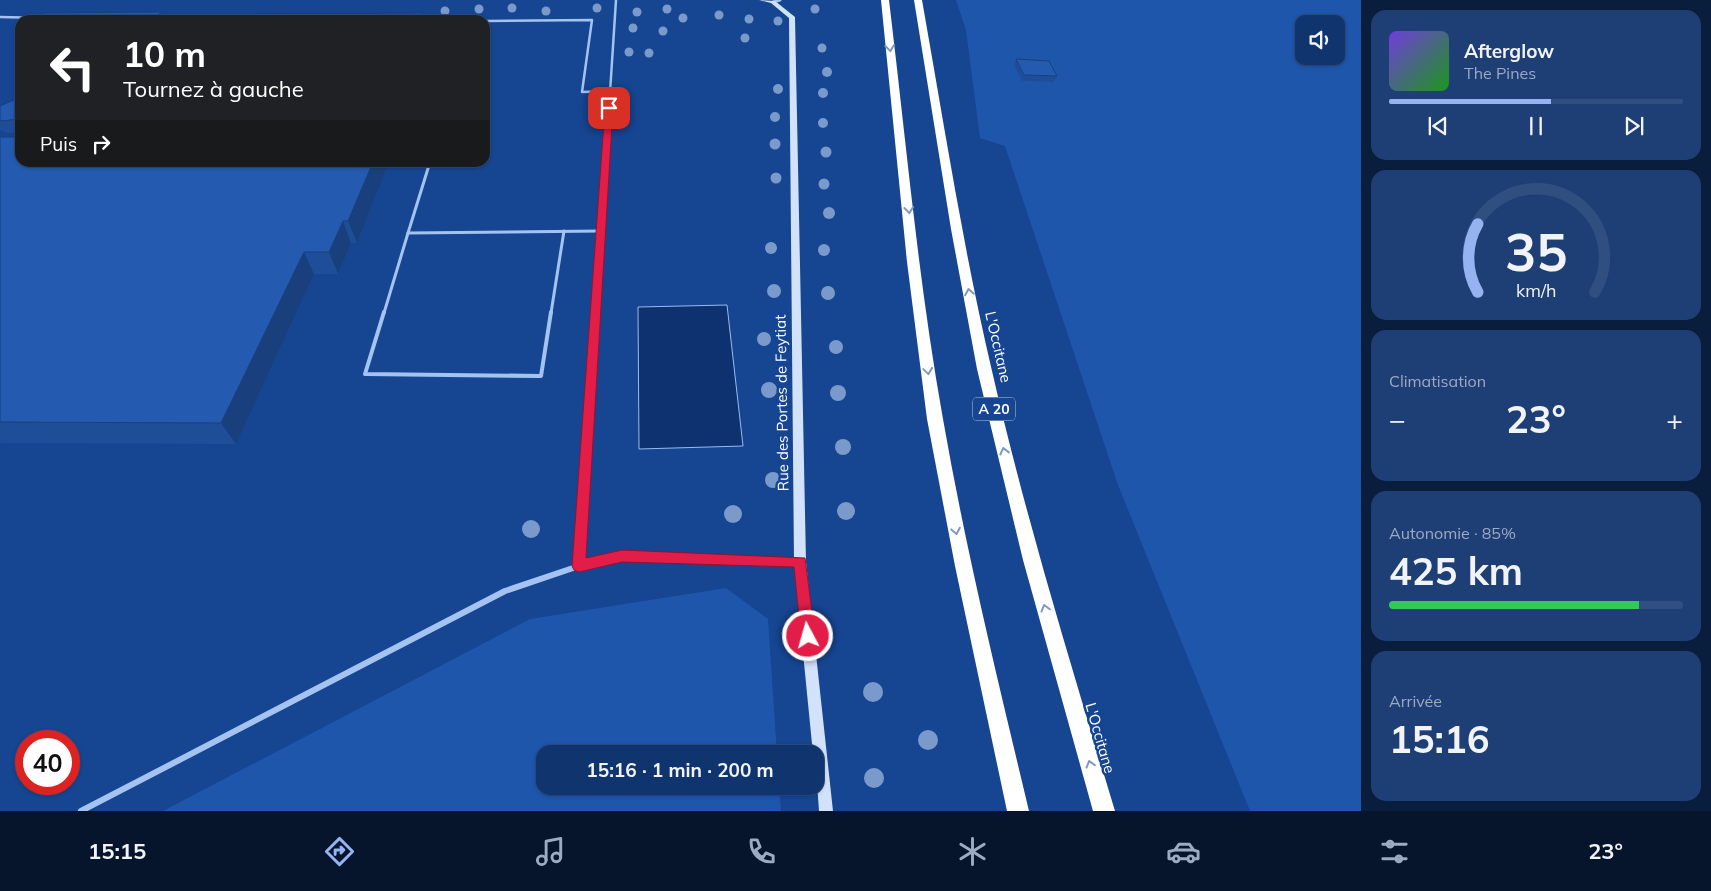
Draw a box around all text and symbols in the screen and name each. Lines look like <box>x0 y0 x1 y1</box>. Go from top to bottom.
map controls <box>1295 15 1345 65</box>
button: sound <box>1295 15 1345 65</box>
text: 10 m <box>123 32 206 76</box>
icon: left <box>40 35 105 100</box>
text: Afterglow <box>1464 39 1554 63</box>
one-way arrow <box>884 45 895 53</box>
text: The Pines <box>1464 63 1536 83</box>
text: Tournez à gauche <box>123 75 304 103</box>
pin <box>588 87 630 129</box>
icon: arrive <box>595 94 623 122</box>
icon: previous <box>1424 112 1452 140</box>
icon: pause <box>1522 112 1550 140</box>
icon: next <box>1620 112 1648 140</box>
icon: right <box>87 130 115 158</box>
text: Puis <box>40 132 77 156</box>
one-way arrow <box>903 206 914 214</box>
text: 35 <box>1505 219 1567 284</box>
text: km/h <box>1516 279 1556 301</box>
one-way arrow <box>964 288 974 297</box>
street label: L'Occitane <box>981 309 1016 384</box>
street label: Rue des Portes de Feytiat <box>770 315 793 491</box>
one-way arrow <box>923 367 933 376</box>
text: Climatisation <box>1389 371 1486 391</box>
text: 23° <box>1506 395 1566 443</box>
road number: A 20 <box>973 398 1015 420</box>
text: − <box>1389 402 1406 437</box>
text: + <box>1666 402 1683 437</box>
one-way arrow <box>999 446 1010 455</box>
text: Autonomie · 85% <box>1389 523 1516 543</box>
one-way arrow <box>950 527 961 536</box>
text: 425 km <box>1389 547 1523 595</box>
one-way arrow <box>1041 604 1051 613</box>
position arrow <box>781 609 833 661</box>
text: Arrivée <box>1389 691 1442 711</box>
street label: L'Occitane <box>1081 700 1120 775</box>
text: 15:16 <box>1389 715 1490 763</box>
speed limit sign: 40 <box>15 730 80 795</box>
text: 15:16 · 1 min · 200 m <box>586 758 774 782</box>
one-way arrow <box>1085 761 1095 769</box>
icon: directions <box>322 834 357 869</box>
icon: music <box>533 834 568 869</box>
icon: phone <box>744 834 779 869</box>
icon: climate <box>955 834 990 869</box>
icon: car <box>1166 834 1201 869</box>
icon: filters <box>1377 834 1412 869</box>
text: 15:15 <box>88 837 146 865</box>
text: 23° <box>1588 837 1623 865</box>

